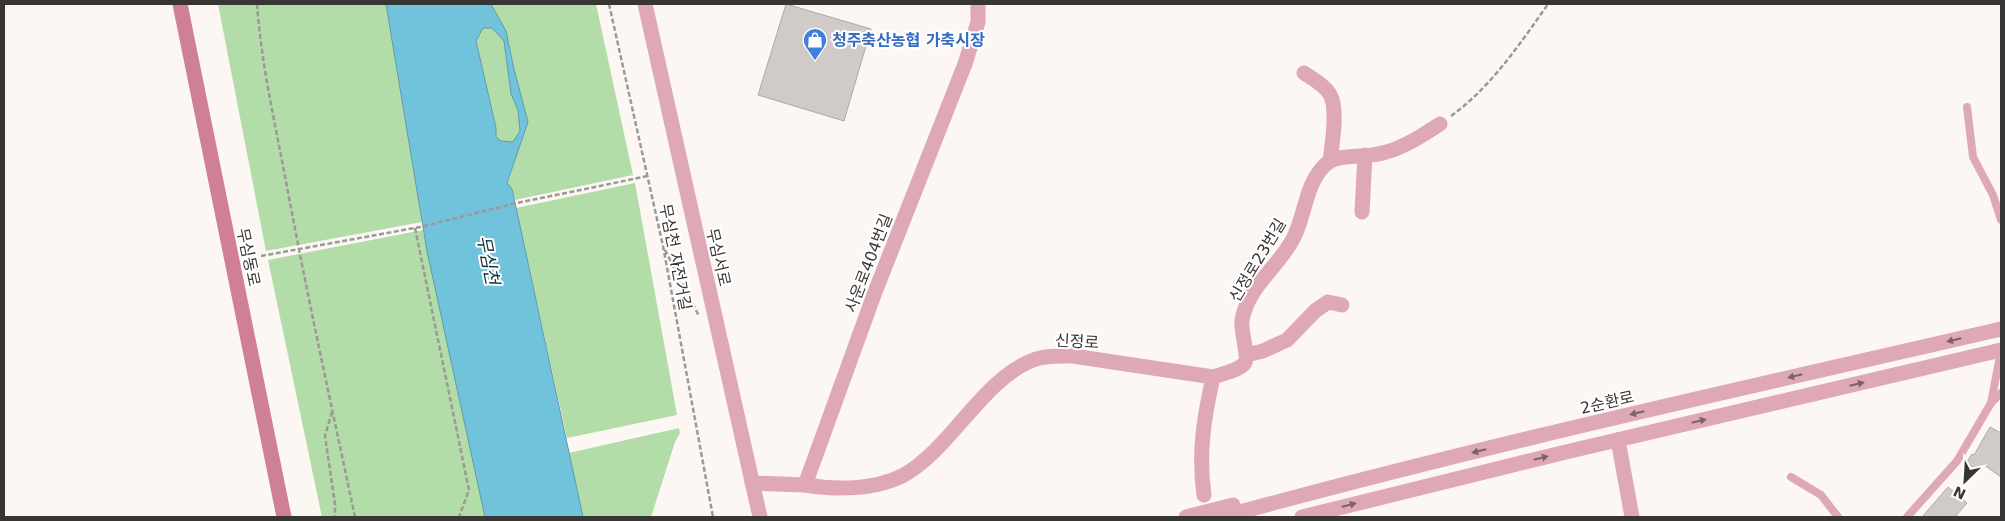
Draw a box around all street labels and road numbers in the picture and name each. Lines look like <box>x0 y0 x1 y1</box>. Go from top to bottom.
street label: 무심천 자전거길 <box>656 202 695 312</box>
street label: 사운로404번길 <box>841 211 896 315</box>
street label: 신정로23번길 <box>1225 215 1290 305</box>
street label: 무심동로 <box>233 226 264 288</box>
street label: 무심서로 <box>703 226 734 288</box>
street label: 신정로 <box>1054 331 1100 352</box>
street label: 2순환로 <box>1578 387 1636 418</box>

